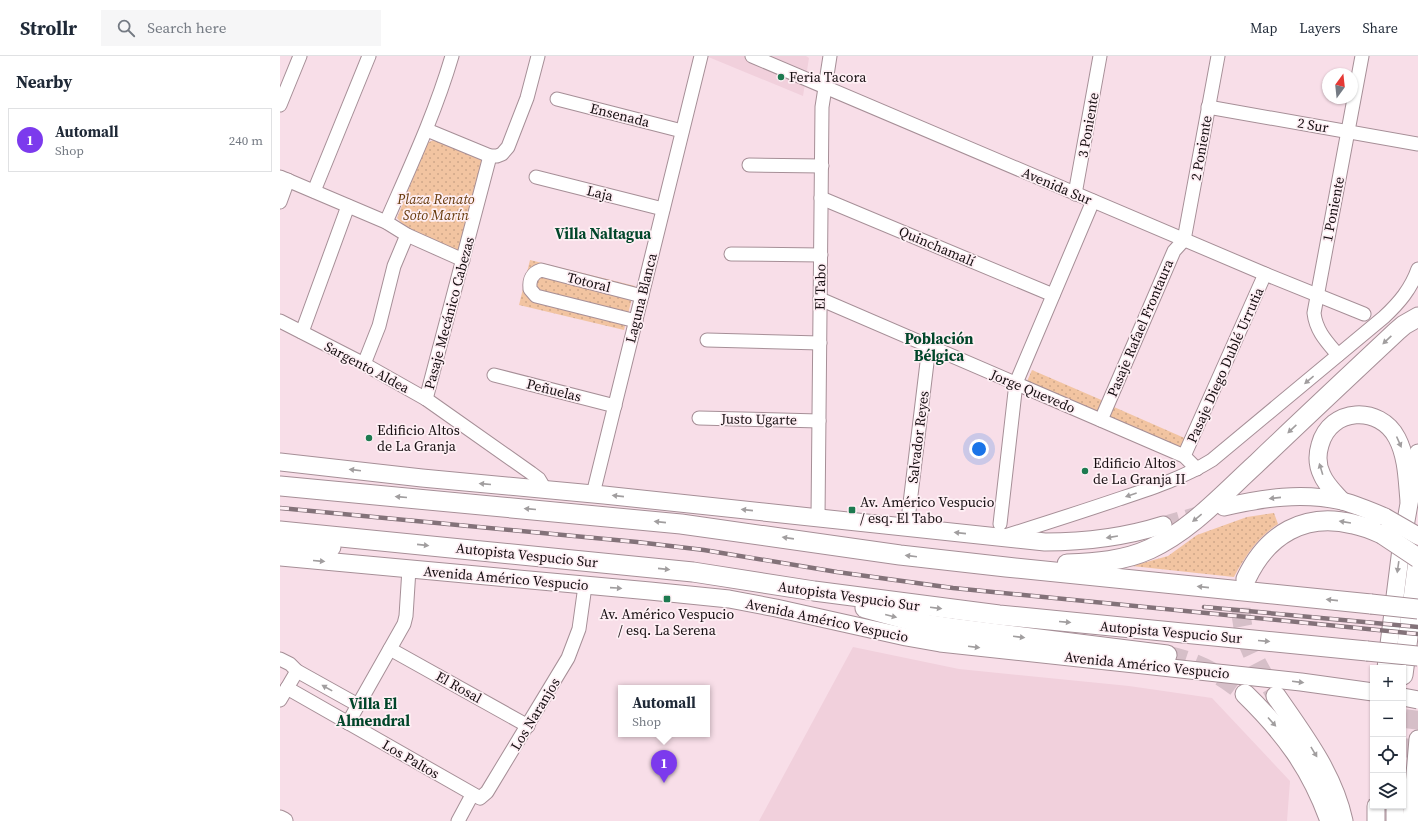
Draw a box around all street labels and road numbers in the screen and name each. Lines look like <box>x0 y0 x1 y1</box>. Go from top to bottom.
street label: 3 Poniente <box>1072 91 1104 159</box>
street label: Ensenada <box>588 98 653 132</box>
street label: 2 Sur <box>1296 112 1330 138</box>
street label: 2 Poniente <box>1185 114 1217 182</box>
street label: Avenida Sur <box>1019 162 1095 210</box>
street label: 1 Poniente <box>1317 175 1349 243</box>
street label: Laja <box>585 180 616 206</box>
street label: Quinchamalí <box>896 221 978 271</box>
street label: Pasaje Mecánico Cabezas <box>419 234 479 392</box>
street label: Laguna Blanca <box>620 250 662 345</box>
street label: Pasaje Rafael Frontaura <box>1102 255 1178 400</box>
street label: El Tabo <box>810 263 830 310</box>
street label: Totoral <box>565 267 613 297</box>
street label: Pasaje Diego Dublé Urrutia <box>1182 283 1269 446</box>
street label: Sargento Aldea <box>321 336 414 398</box>
street label: Jorge Quevedo <box>987 364 1079 418</box>
street label: Peñuelas <box>525 374 583 406</box>
street label: Salvador Reyes <box>902 390 934 484</box>
street label: Justo Ugarte <box>720 408 797 430</box>
street label: Autopista Vespucio Sur <box>455 538 599 572</box>
street label: Avenida Américo Vespucio <box>422 561 590 595</box>
street label: Autopista Vespucio Sur <box>777 576 921 616</box>
street label: Avenida Américo Vespucio <box>744 593 911 647</box>
street label: Autopista Vespucio Sur <box>1099 616 1243 648</box>
street label: Avenida Américo Vespucio <box>1063 646 1231 684</box>
street label: El Rosal <box>432 666 486 708</box>
street label: Los Naranjos <box>505 674 565 754</box>
street label: Los Paltos <box>379 735 443 783</box>

